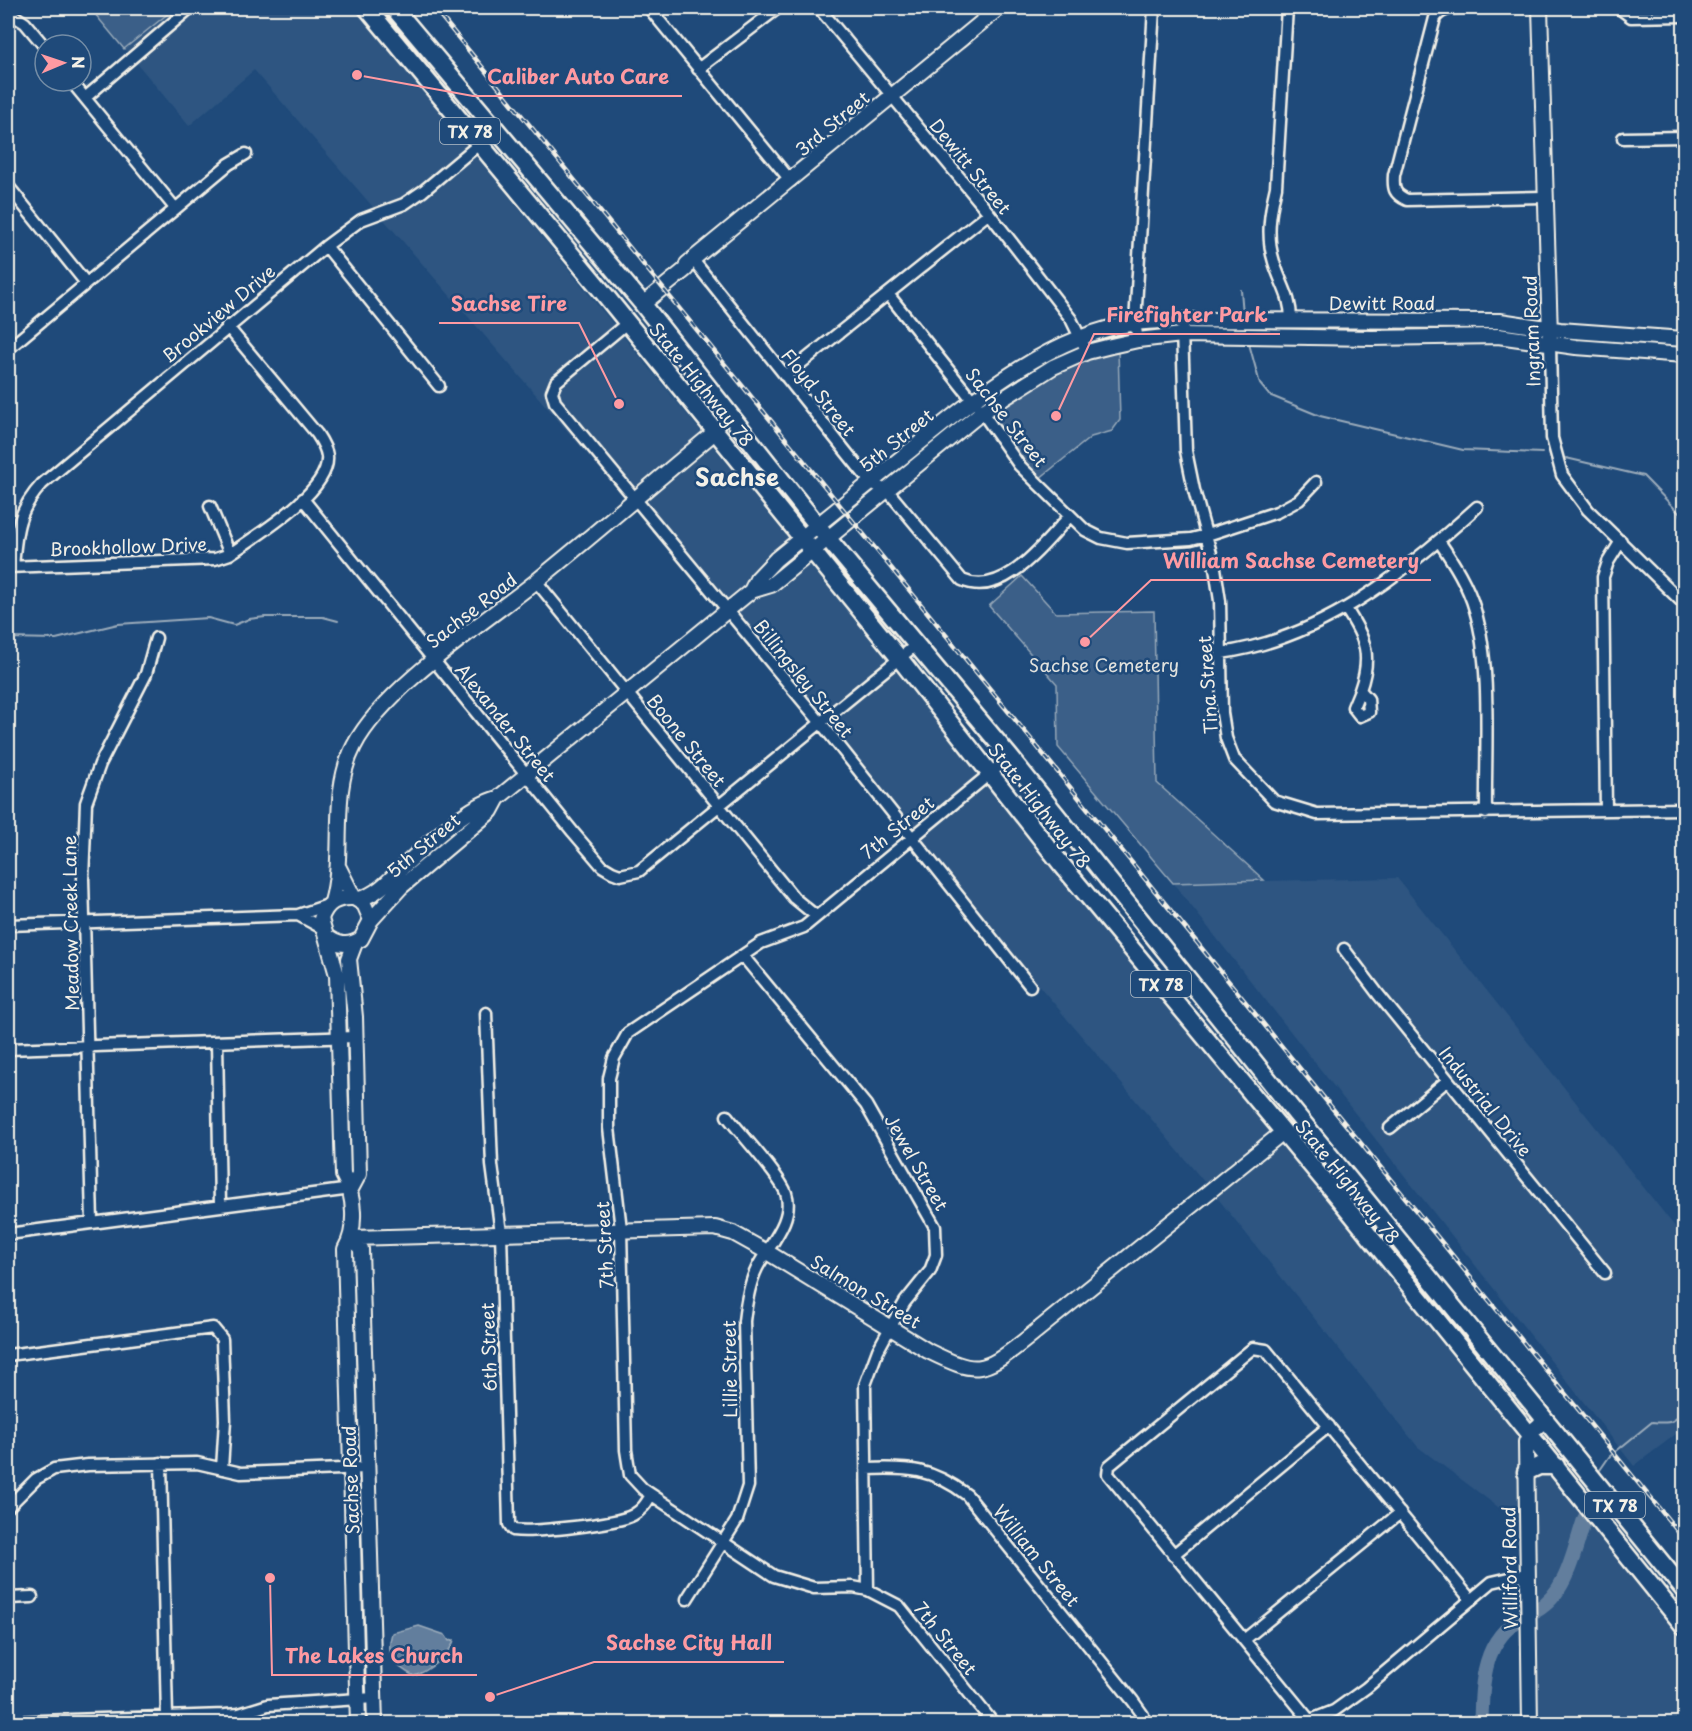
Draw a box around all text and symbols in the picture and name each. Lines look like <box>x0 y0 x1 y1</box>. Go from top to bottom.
north arrow <box>33 33 93 93</box>
text: N <box>67 56 91 69</box>
callout: Caliber Auto Care <box>473 58 682 96</box>
text: Caliber Auto Care <box>487 61 669 91</box>
street label: 3rd Street <box>789 84 875 162</box>
street label: Dewitt Street <box>924 112 1018 220</box>
road number: TX 78 <box>440 118 500 144</box>
street label: Brookview Drive <box>155 257 281 369</box>
street label: Ingram Road <box>1516 275 1546 387</box>
callout: Sachse Tire <box>439 285 579 323</box>
text: Sachse Tire <box>451 288 567 318</box>
street label: Dewitt Road <box>1329 289 1435 316</box>
callout: Firefighter Park <box>1094 296 1280 334</box>
text: Firefighter Park <box>1106 299 1268 329</box>
street label: State Highway 78 <box>643 316 761 452</box>
street label: Floyd Street <box>775 343 863 441</box>
street label: Sachse Street <box>960 362 1054 472</box>
street label: 5th Street <box>853 402 939 478</box>
district label: Sachse <box>695 458 779 494</box>
street label: Brookhollow Drive <box>49 530 207 562</box>
callout: William Sachse Cemetery <box>1151 542 1431 580</box>
text: William Sachse Cemetery <box>1163 545 1419 575</box>
street label: Sachse Road <box>420 566 522 654</box>
street label: Billingsley Street <box>748 613 860 743</box>
street label: Tina Street <box>1190 635 1224 735</box>
park label: Sachse Cemetery <box>1029 651 1179 678</box>
street label: Alexander Street <box>450 657 562 787</box>
street label: Boone Street <box>641 688 733 792</box>
street label: State Highway 78 <box>982 736 1098 874</box>
street label: 7th Street <box>855 789 939 865</box>
street label: 5th Street <box>380 806 466 884</box>
street label: Meadow Creek Lane <box>55 835 85 1011</box>
road number: TX 78 <box>1131 971 1191 997</box>
street label: Industrial Drive <box>1433 1040 1539 1162</box>
street label: Jewel Street <box>878 1109 956 1215</box>
street label: State Highway 78 <box>1289 1113 1407 1249</box>
street label: 7th Street <box>588 1201 620 1289</box>
street label: Salmon Street <box>806 1247 926 1335</box>
street label: 6th Street <box>473 1302 503 1392</box>
street label: Lillie Street <box>715 1320 743 1418</box>
street label: Sachse Road <box>335 1425 365 1535</box>
road number: TX 78 <box>1585 1492 1645 1518</box>
street label: William Street <box>987 1498 1087 1612</box>
street label: Williford Road <box>1494 1506 1524 1630</box>
street label: 7th Street <box>908 1596 984 1680</box>
callout: Sachse City Hall <box>594 1624 784 1662</box>
text: Sachse City Hall <box>606 1627 772 1657</box>
callout: The Lakes Church <box>272 1637 477 1675</box>
text: The Lakes Church <box>285 1640 463 1670</box>

